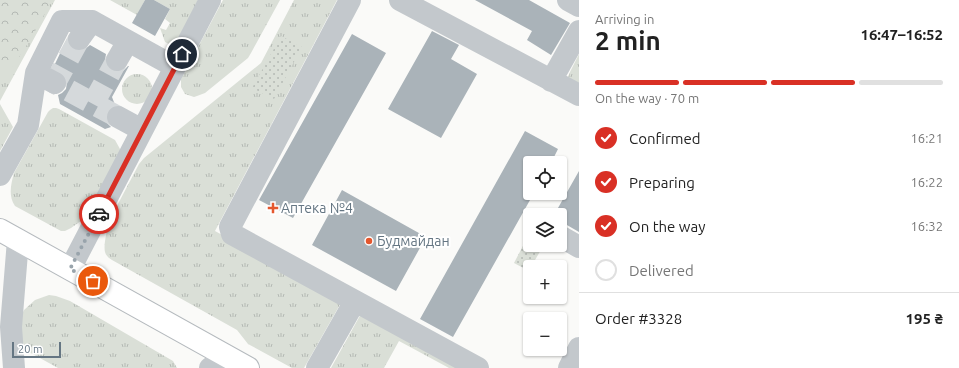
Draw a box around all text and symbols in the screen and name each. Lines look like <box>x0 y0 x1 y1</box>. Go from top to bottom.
text: Arriving in <box>595 12 654 26</box>
text: 2 min <box>595 26 661 55</box>
text: 16:47–16:52 <box>860 26 943 43</box>
pin <box>165 37 199 71</box>
icon: home <box>171 43 193 65</box>
text: On the way · 70 m <box>595 91 699 105</box>
icon: check <box>595 127 617 149</box>
text: Confirmed <box>629 130 701 147</box>
text: 16:21 <box>910 131 943 145</box>
map controls <box>523 156 567 356</box>
button: locate <box>523 156 567 200</box>
icon: check <box>595 171 617 193</box>
text: Preparing <box>629 174 695 191</box>
text: 16:22 <box>910 175 943 189</box>
courier <box>79 194 119 234</box>
place label: Аптека №4 <box>281 200 353 216</box>
icon: car <box>88 203 110 225</box>
marker: Аптека №4 <box>268 203 278 213</box>
button: layers <box>523 208 567 252</box>
icon: check <box>595 215 617 237</box>
text: On the way <box>629 218 705 235</box>
text: 16:32 <box>910 219 943 233</box>
place label: Будмайдан <box>377 233 450 249</box>
marker: Будмайдан <box>364 236 374 246</box>
button: + <box>523 260 567 304</box>
text: Delivered <box>629 262 694 279</box>
pin <box>76 264 110 298</box>
icon: bag <box>82 270 104 292</box>
text: Order #3328 <box>595 310 682 327</box>
text: 195 ₴ <box>906 310 943 327</box>
button: − <box>523 312 567 356</box>
scale bar <box>12 340 61 359</box>
text: 20 m <box>18 343 42 355</box>

